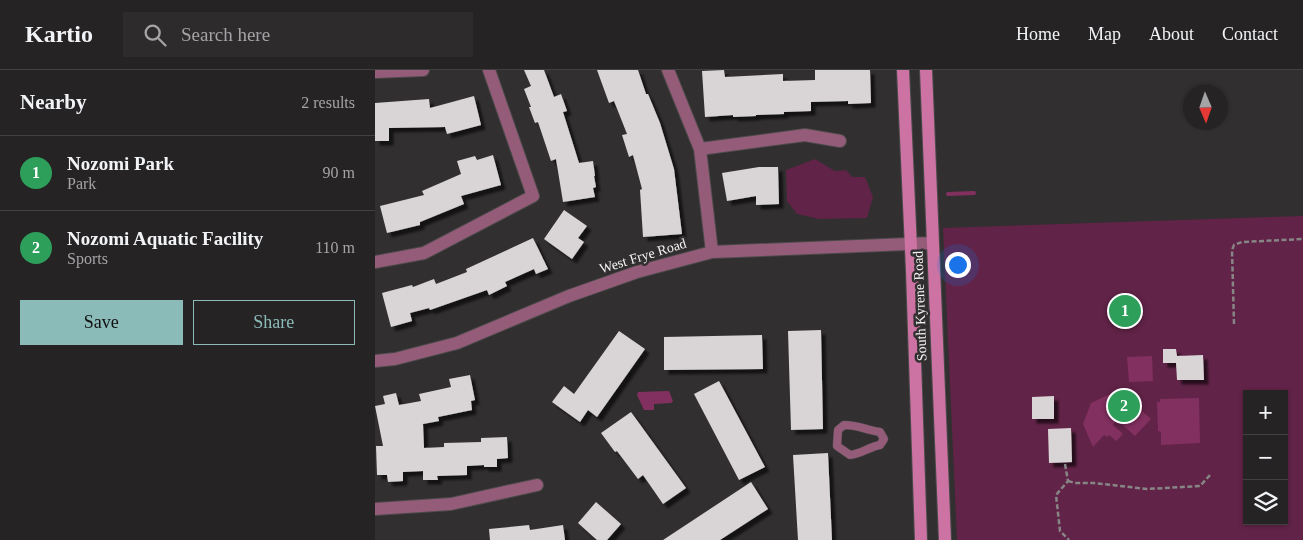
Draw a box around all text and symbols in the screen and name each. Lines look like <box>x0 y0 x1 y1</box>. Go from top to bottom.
search box <box>123 12 473 57</box>
text: Kartio <box>25 21 93 47</box>
icon: search <box>141 21 169 49</box>
text: Search here <box>181 24 270 45</box>
text: Home <box>1016 24 1060 44</box>
text: Map <box>1088 24 1121 44</box>
text: About <box>1149 24 1194 44</box>
text: Contact <box>1222 24 1278 44</box>
north arrow <box>1183 85 1228 130</box>
text: Nearby <box>20 90 87 114</box>
text: 2 results <box>301 94 355 111</box>
text: Nozomi Park <box>67 153 174 174</box>
text: 1 <box>32 164 40 181</box>
text: 90 m <box>323 164 355 181</box>
text: Park <box>67 175 96 192</box>
text: Nozomi Aquatic Facility <box>67 228 263 249</box>
street label: West Frye Road <box>598 236 688 276</box>
text: 2 <box>32 239 40 256</box>
text: 110 m <box>315 239 355 256</box>
text: Sports <box>67 250 108 267</box>
street label: South Kyrene Road <box>911 251 929 361</box>
your location <box>945 252 971 278</box>
pin: 1 <box>1109 292 1141 330</box>
button: Save <box>20 300 183 345</box>
button: Share <box>193 300 355 345</box>
pin: 2 <box>1108 387 1140 425</box>
map controls <box>1243 390 1288 525</box>
button: + <box>1243 390 1288 435</box>
button: − <box>1243 435 1288 480</box>
button: layers <box>1243 480 1288 525</box>

